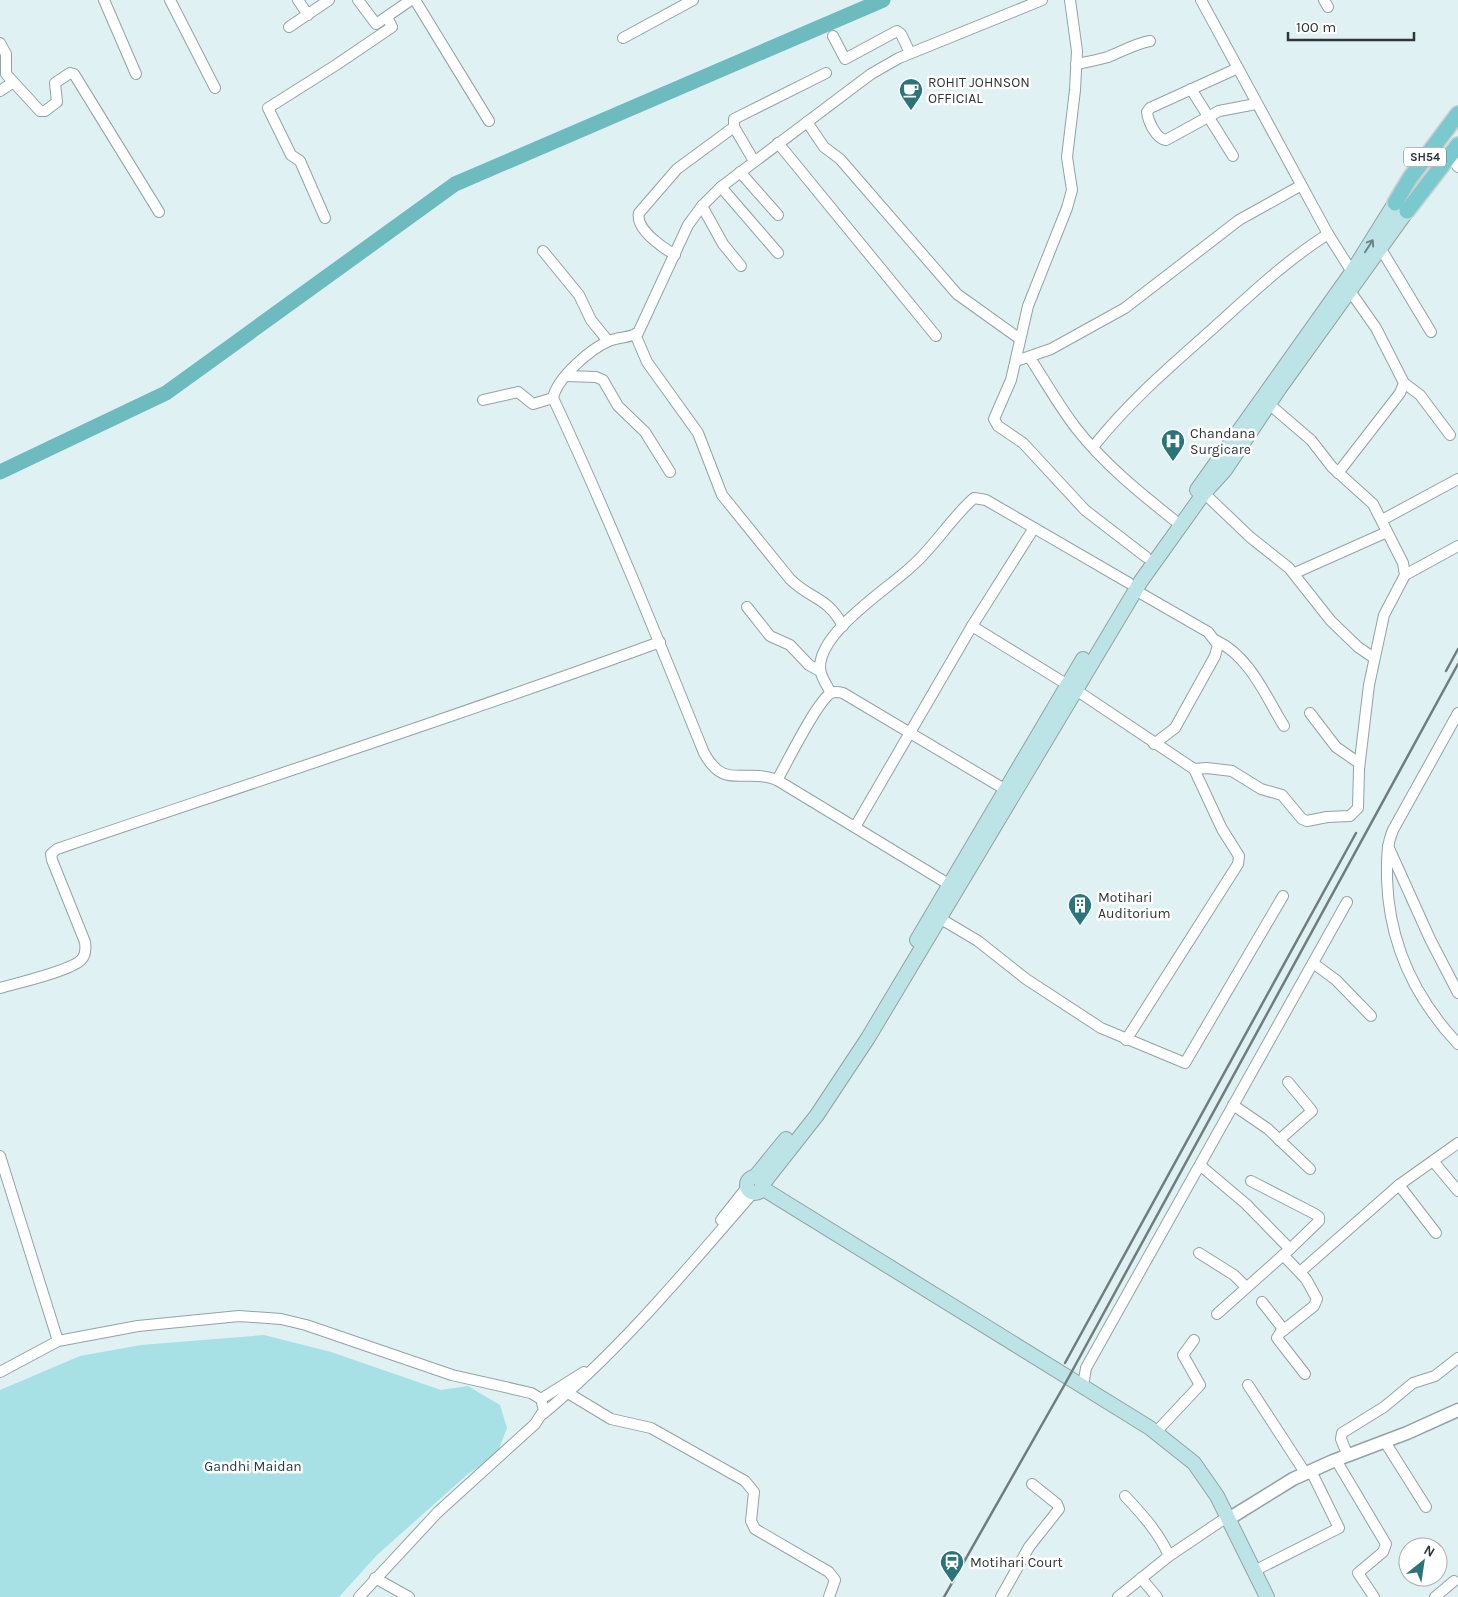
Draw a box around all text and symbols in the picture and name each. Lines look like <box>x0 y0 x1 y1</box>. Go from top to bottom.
scale bar <box>1288 10 1414 42</box>
text: 100 m <box>1296 18 1336 36</box>
place label: ROHIT JOHNSON OFFICIAL <box>928 74 1030 107</box>
cafe icon: ROHIT JOHNSON OFFICIAL <box>898 77 924 111</box>
road number: SH54 <box>1404 148 1446 166</box>
one-way arrow <box>1364 240 1374 254</box>
place label: Chandana Surgicare <box>1190 425 1255 458</box>
hospital icon: Chandana Surgicare <box>1160 428 1186 462</box>
place label: Motihari Auditorium <box>1098 889 1171 922</box>
building icon: Motihari Auditorium <box>1067 892 1093 926</box>
park label: Gandhi Maidan <box>204 1458 302 1475</box>
north arrow <box>1398 1537 1448 1587</box>
text: N <box>1421 1541 1438 1561</box>
station icon: Motihari Court <box>939 1549 965 1583</box>
place label: Motihari Court <box>970 1554 1063 1571</box>

